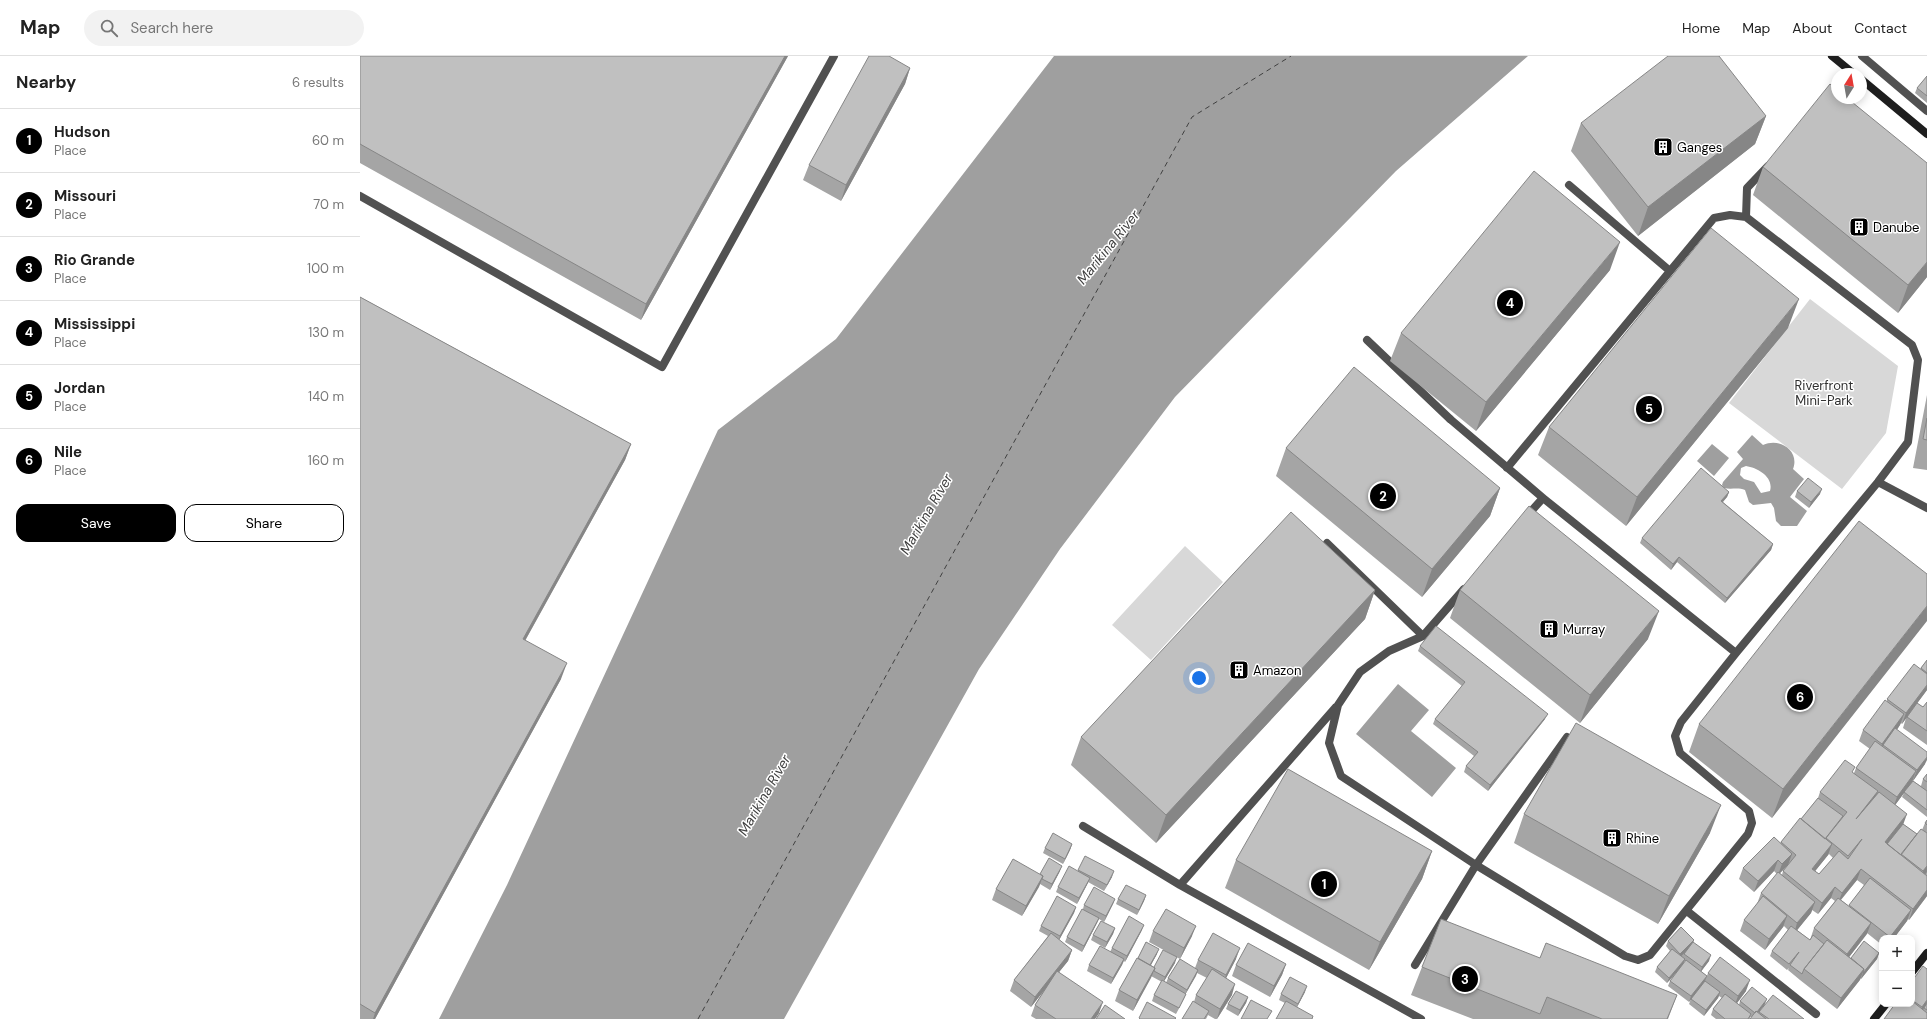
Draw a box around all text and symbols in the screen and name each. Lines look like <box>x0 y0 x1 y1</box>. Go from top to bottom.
search box <box>84 10 364 46</box>
text: Map <box>20 15 60 40</box>
icon: search <box>98 17 120 39</box>
text: Search here <box>130 18 213 38</box>
text: Home <box>1682 19 1720 37</box>
text: Map <box>1742 19 1770 37</box>
text: About <box>1792 19 1832 37</box>
text: Contact <box>1854 19 1907 37</box>
north arrow <box>1831 68 1867 104</box>
text: Nearby <box>16 71 76 93</box>
text: 6 results <box>292 74 344 91</box>
text: Hudson <box>54 122 110 142</box>
text: 1 <box>27 132 31 149</box>
text: 60 m <box>312 132 344 149</box>
building icon: Ganges <box>1652 136 1674 158</box>
place label: Ganges <box>1677 139 1722 156</box>
text: Place <box>54 142 86 159</box>
text: Missouri <box>54 186 116 206</box>
text: 2 <box>25 196 33 213</box>
text: 70 m <box>313 196 344 213</box>
text: Place <box>54 206 86 223</box>
water label: Marikina River <box>1073 206 1144 288</box>
building icon: Danube <box>1848 216 1870 238</box>
place label: Danube <box>1873 219 1919 236</box>
text: Rio Grande <box>54 250 135 270</box>
text: 3 <box>25 260 33 277</box>
text: 100 m <box>307 260 344 277</box>
text: Place <box>54 270 86 287</box>
pin: 4 <box>1497 288 1523 318</box>
text: Mississippi <box>54 314 135 334</box>
text: 4 <box>25 324 33 341</box>
text: 130 m <box>308 324 344 341</box>
text: Place <box>54 334 86 351</box>
park label: Riverfront Mini-Park <box>1795 377 1853 409</box>
text: Jordan <box>54 378 105 398</box>
text: 5 <box>25 388 33 405</box>
text: 140 m <box>308 388 344 405</box>
pin: 5 <box>1636 394 1662 424</box>
text: Place <box>54 398 86 415</box>
text: Nile <box>54 442 82 462</box>
text: 6 <box>25 452 33 469</box>
text: 160 m <box>308 452 344 469</box>
text: Place <box>54 462 86 479</box>
water label: Marikina River <box>896 470 957 558</box>
pin: 2 <box>1370 481 1396 511</box>
button: Save <box>16 504 176 542</box>
button: Share <box>184 504 344 542</box>
building icon: Murray <box>1538 618 1560 640</box>
place label: Murray <box>1563 621 1605 638</box>
building icon: Amazon <box>1228 659 1250 681</box>
place label: Amazon <box>1253 662 1301 679</box>
your location <box>1189 668 1209 688</box>
pin: 6 <box>1787 682 1813 712</box>
water label: Marikina River <box>734 751 795 839</box>
building icon: Rhine <box>1601 827 1623 849</box>
place label: Rhine <box>1626 830 1659 847</box>
pin: 1 <box>1311 869 1337 899</box>
map controls <box>1879 935 1915 1007</box>
button: + <box>1879 935 1915 971</box>
pin: 3 <box>1452 964 1478 994</box>
button: − <box>1879 971 1915 1007</box>

